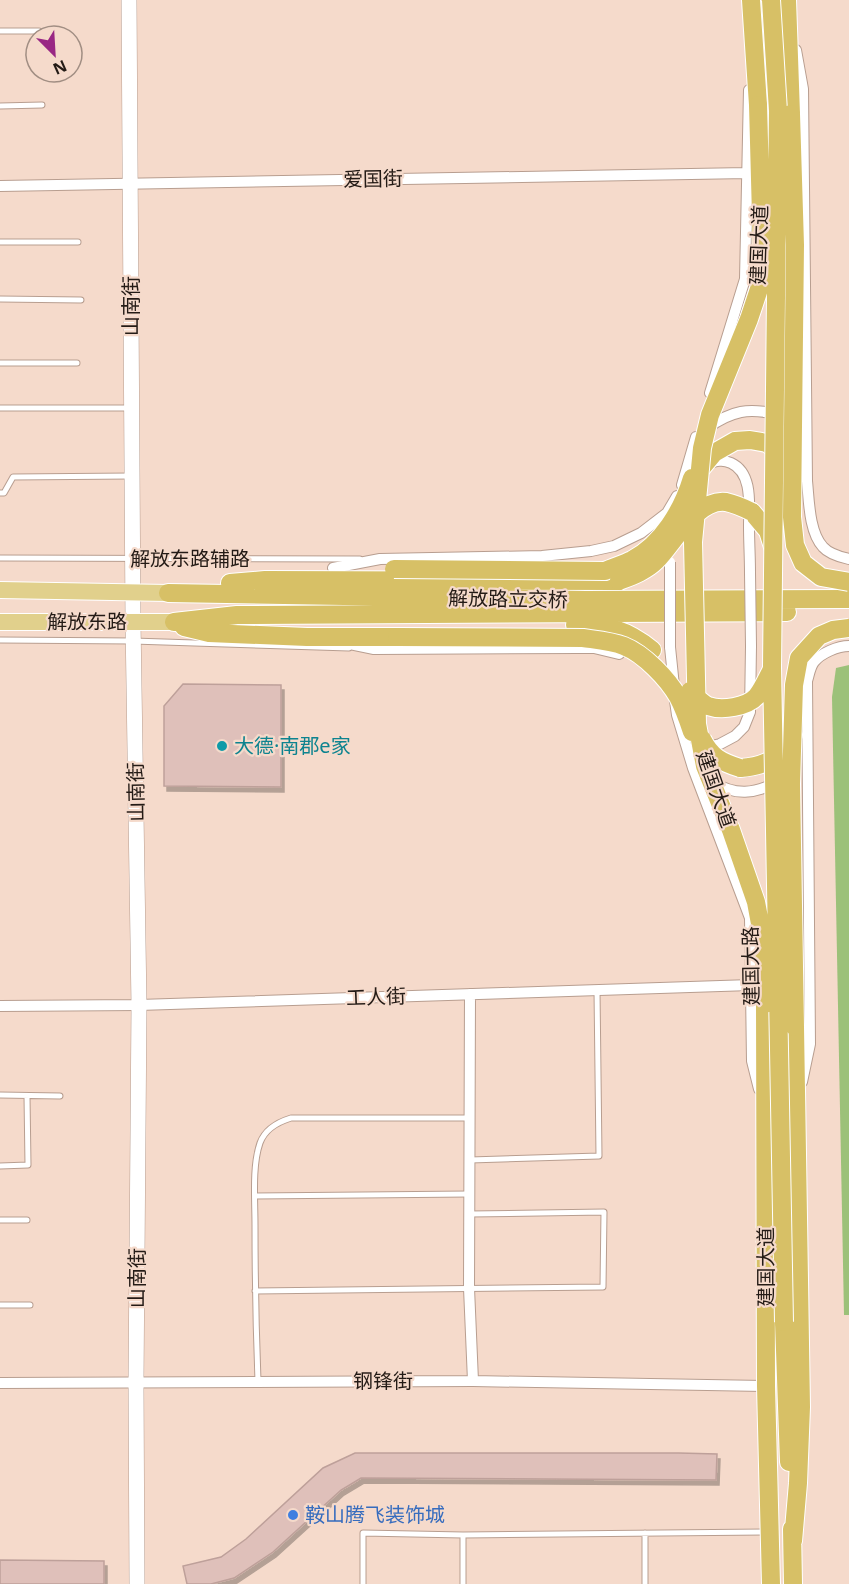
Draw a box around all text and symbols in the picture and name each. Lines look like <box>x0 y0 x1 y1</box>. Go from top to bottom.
north arrow <box>24 24 84 84</box>
text: N <box>50 55 71 80</box>
street label: 爱国街 <box>343 164 403 193</box>
street label: 建国大道 <box>744 205 773 285</box>
street label: 山南街 <box>117 276 144 336</box>
street label: 解放东路辅路 <box>130 545 250 572</box>
street label: 解放路立交桥 <box>448 584 568 613</box>
street label: 解放东路 <box>47 608 127 635</box>
place label: 大德·南郡e家 <box>234 732 351 759</box>
marker: 大德·南郡e家 <box>215 739 229 753</box>
street label: 建国大道 <box>691 747 742 831</box>
street label: 山南街 <box>121 762 150 822</box>
street label: 建国大路 <box>736 926 765 1006</box>
street label: 工人街 <box>346 982 406 1011</box>
street label: 建国大道 <box>752 1227 779 1307</box>
street label: 山南街 <box>123 1248 150 1308</box>
street label: 钢锋街 <box>353 1367 413 1394</box>
place label: 鞍山腾飞装饰城 <box>305 1501 445 1528</box>
marker: 鞍山腾飞装饰城 <box>286 1508 300 1522</box>

